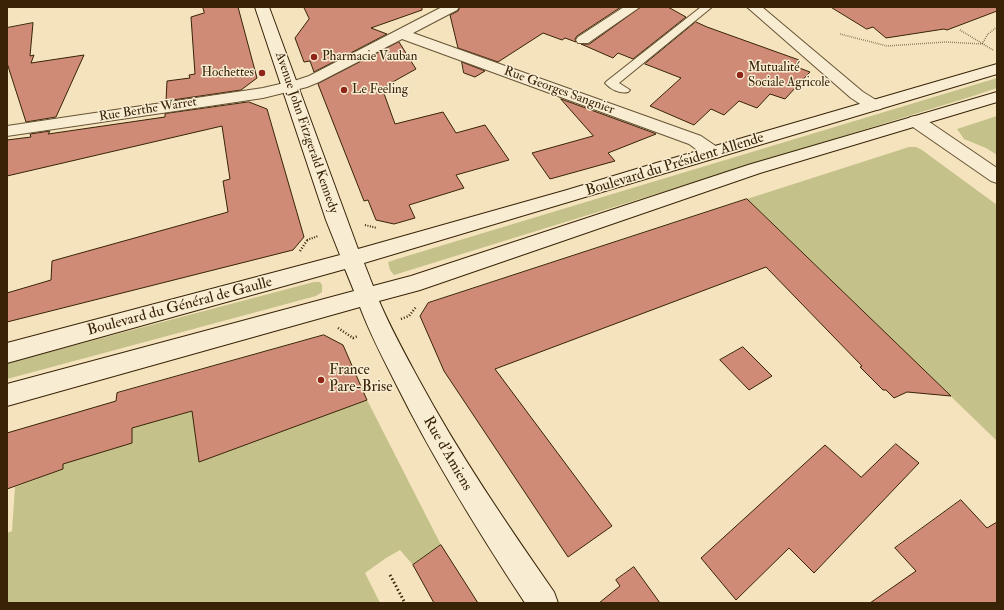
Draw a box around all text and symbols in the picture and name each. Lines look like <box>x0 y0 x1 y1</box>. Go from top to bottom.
place label: Pharmacie Vauban <box>322 49 417 65</box>
street label: Avenue John Fitzgerald Kennedy <box>271 50 341 216</box>
marker: Pharmacie Vauban <box>309 52 319 62</box>
place label: Mutualité Sociale Agricole <box>748 60 830 91</box>
street label: Rue Georges Sangnier <box>502 64 616 118</box>
place label: Hochettes <box>201 65 254 81</box>
marker: Hochettes <box>257 68 267 78</box>
marker: Mutualité Sociale Agricole <box>735 70 745 80</box>
place label: Le Feeling <box>352 82 408 98</box>
marker: Le Feeling <box>339 85 349 95</box>
street label: Rue Berthe Warret <box>98 95 198 125</box>
street label: Boulevard du Président Allende <box>584 129 766 201</box>
street label: Boulevard du Général de Gaulle <box>86 274 274 340</box>
place label: France Pare-Brise <box>329 362 392 397</box>
marker: France Pare-Brise <box>316 375 326 385</box>
street label: Rue d'Amiens <box>419 414 475 494</box>

